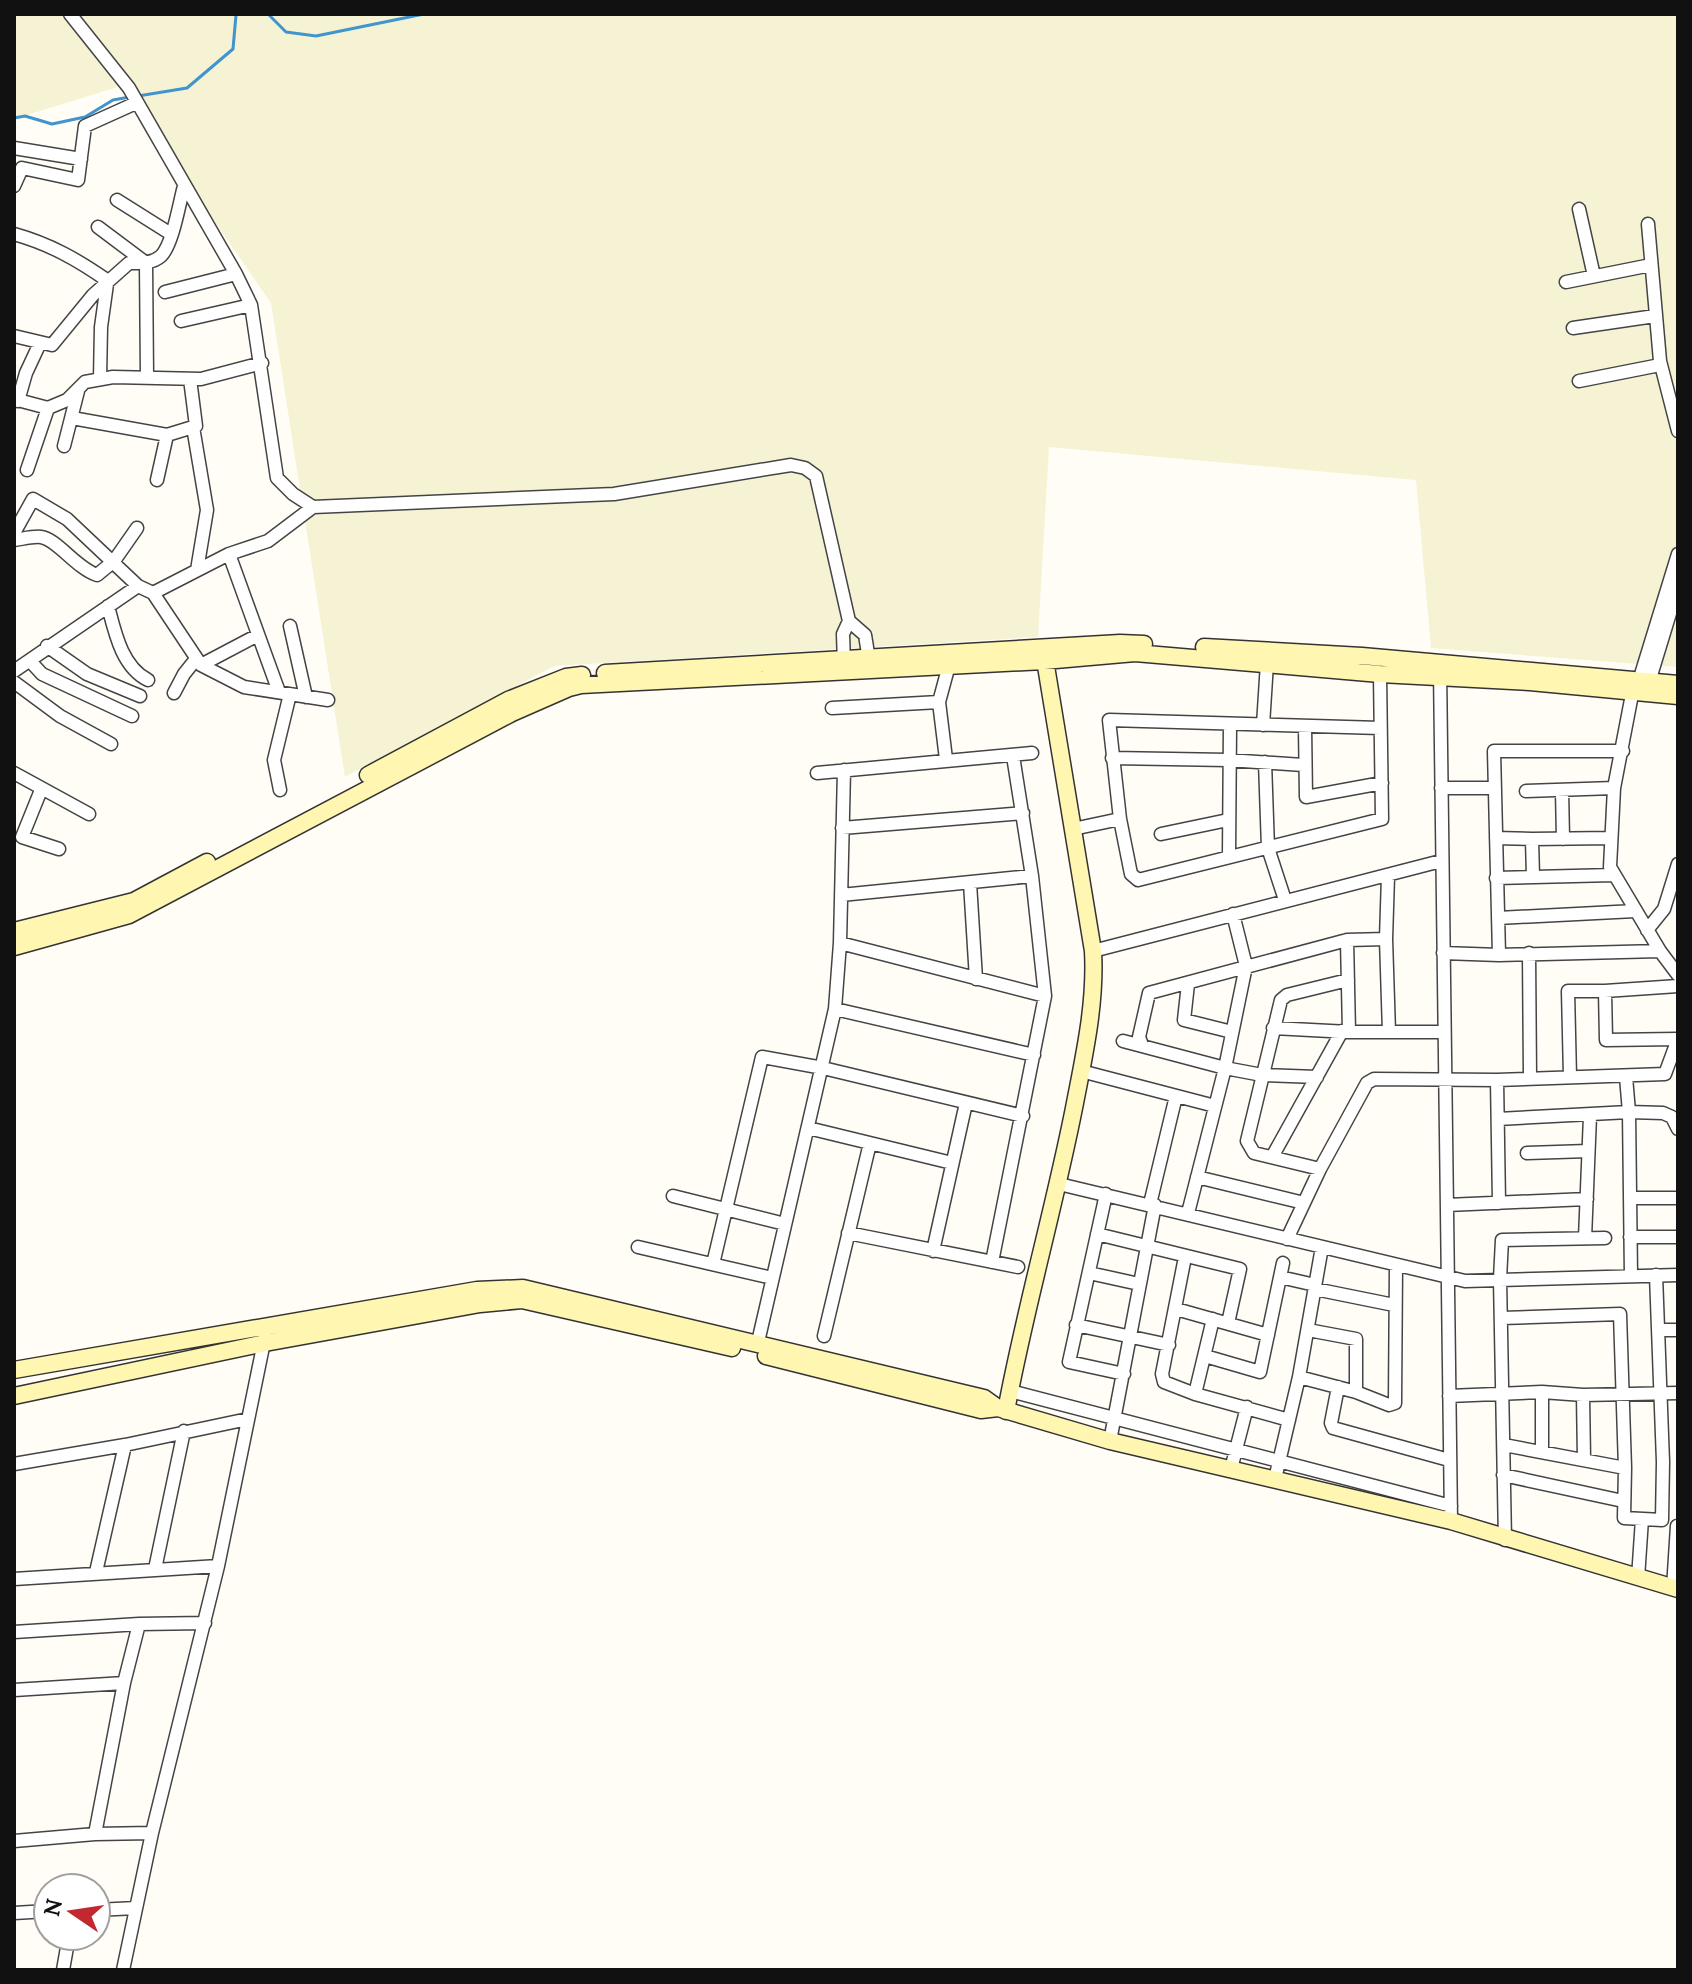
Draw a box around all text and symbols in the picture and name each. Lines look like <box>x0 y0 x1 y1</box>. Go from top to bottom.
north arrow <box>32 1872 112 1952</box>
text: N <box>37 1896 68 1919</box>

